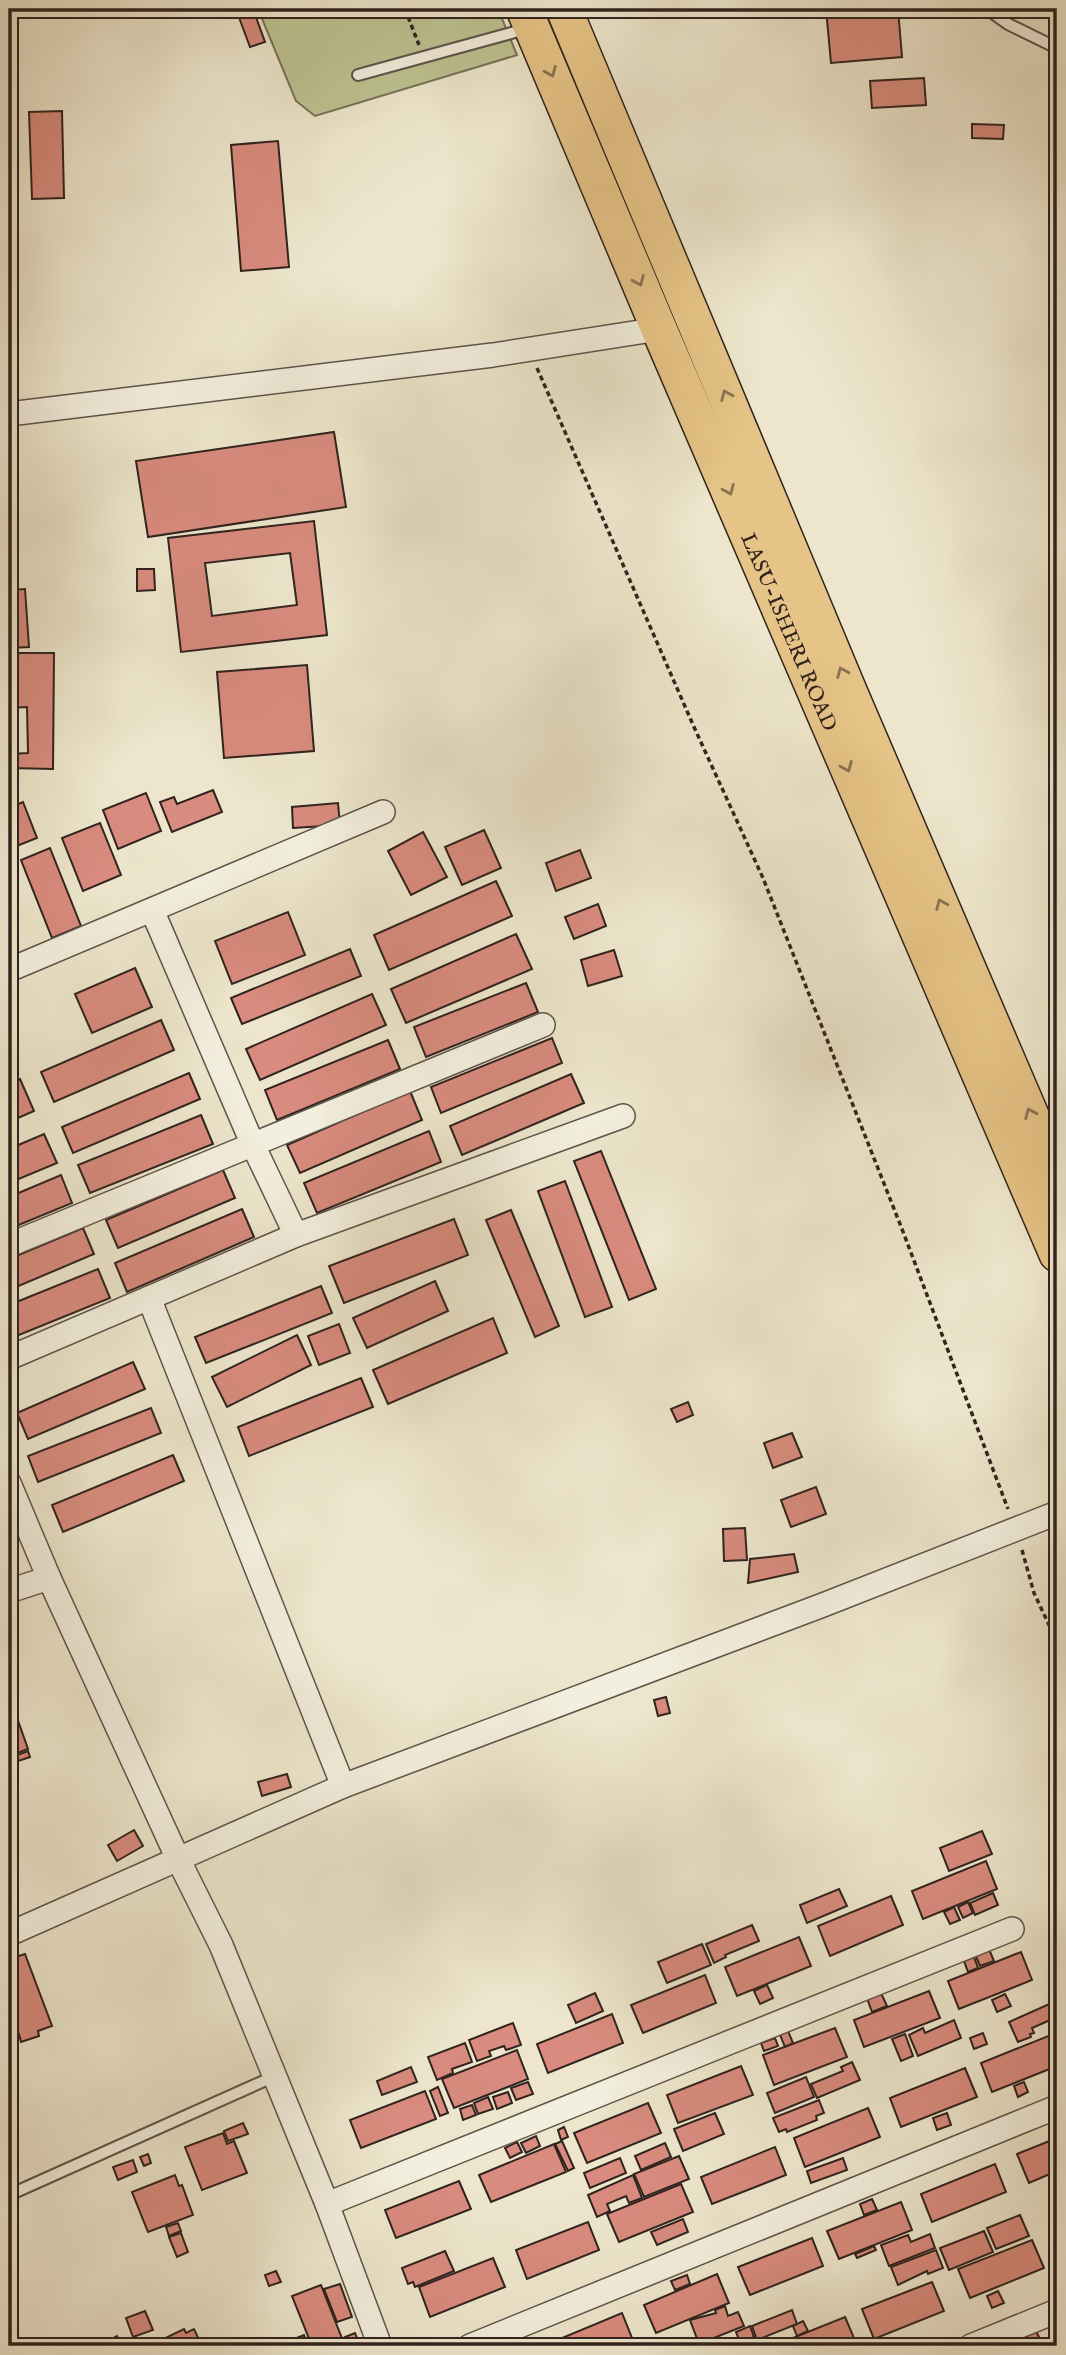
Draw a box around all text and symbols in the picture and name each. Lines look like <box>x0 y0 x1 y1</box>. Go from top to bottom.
one-way arrow <box>542 65 556 77</box>
one-way arrow <box>631 274 645 287</box>
one-way arrow <box>720 389 734 401</box>
one-way arrow <box>720 484 734 496</box>
street label: LASU-ISHERI ROAD <box>733 529 842 736</box>
one-way arrow <box>836 667 850 679</box>
one-way arrow <box>839 760 853 772</box>
one-way arrow <box>935 899 949 911</box>
one-way arrow <box>1025 1108 1039 1120</box>

